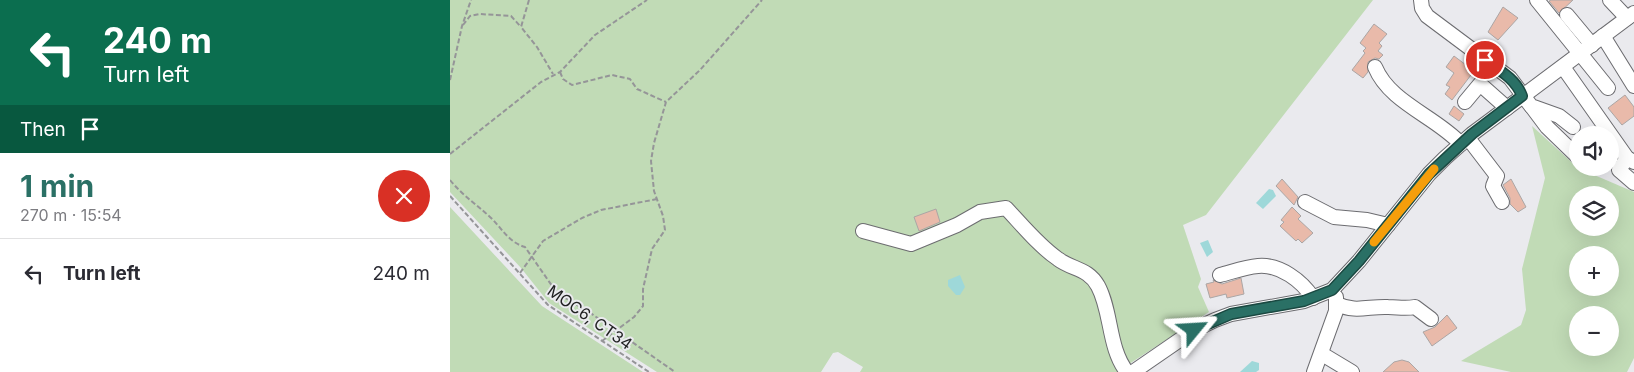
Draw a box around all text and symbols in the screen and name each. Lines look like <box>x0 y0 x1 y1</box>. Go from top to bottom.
text: 240 m <box>103 19 212 61</box>
icon: left <box>20 20 85 85</box>
pin <box>1464 39 1506 81</box>
icon: arrive <box>1471 46 1499 74</box>
text: Turn left <box>103 61 189 87</box>
icon: arrive <box>76 115 104 143</box>
text: Then <box>20 118 66 141</box>
map controls <box>1569 126 1619 356</box>
button: sound <box>1569 126 1619 176</box>
text: 1 min <box>20 168 94 204</box>
button: close <box>378 170 430 222</box>
button: layers <box>1569 186 1619 236</box>
text: 270 m · 15:54 <box>20 205 122 225</box>
button: + <box>1569 246 1619 296</box>
icon: left <box>20 260 48 288</box>
text: Turn left <box>63 262 141 285</box>
text: 240 m <box>372 262 430 285</box>
street label: MOC6, CT34 <box>544 280 636 354</box>
position arrow <box>1167 303 1219 355</box>
button: − <box>1569 306 1619 356</box>

